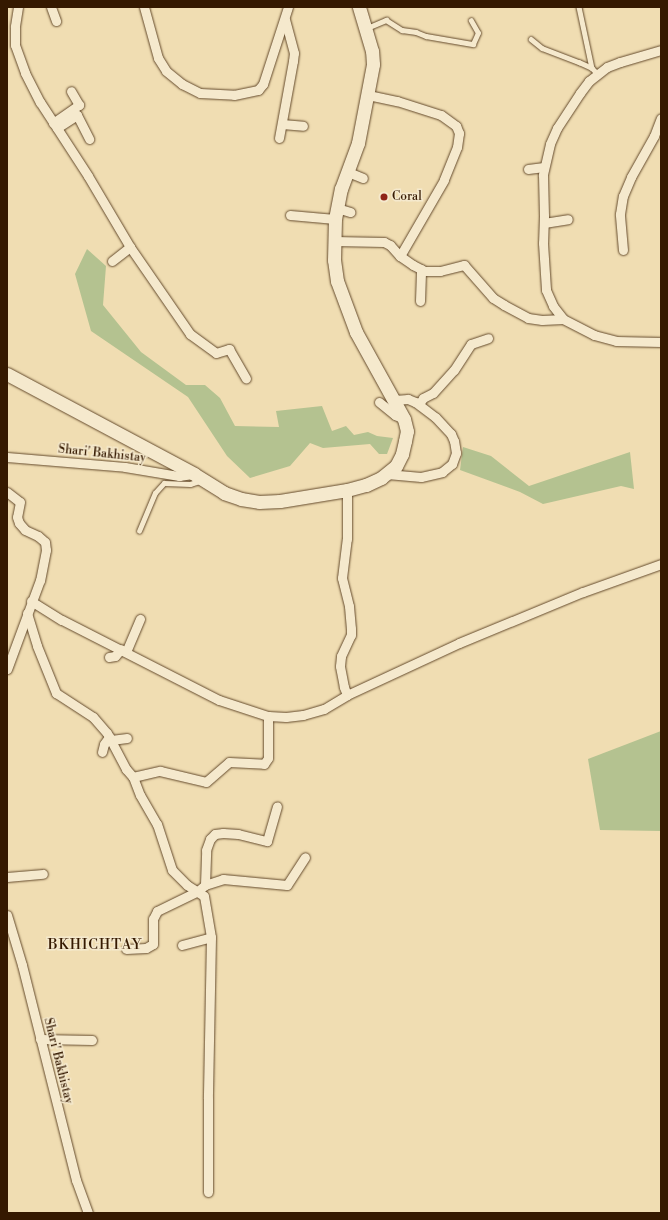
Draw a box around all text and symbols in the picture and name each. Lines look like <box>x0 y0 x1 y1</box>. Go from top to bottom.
place label: Coral <box>392 190 422 204</box>
marker: Coral <box>379 192 389 202</box>
street label: Shari' Bakhistay <box>57 442 147 466</box>
district label: BKHICHTAY <box>48 937 142 953</box>
street label: Shari' Bakhistay <box>40 1016 76 1106</box>

